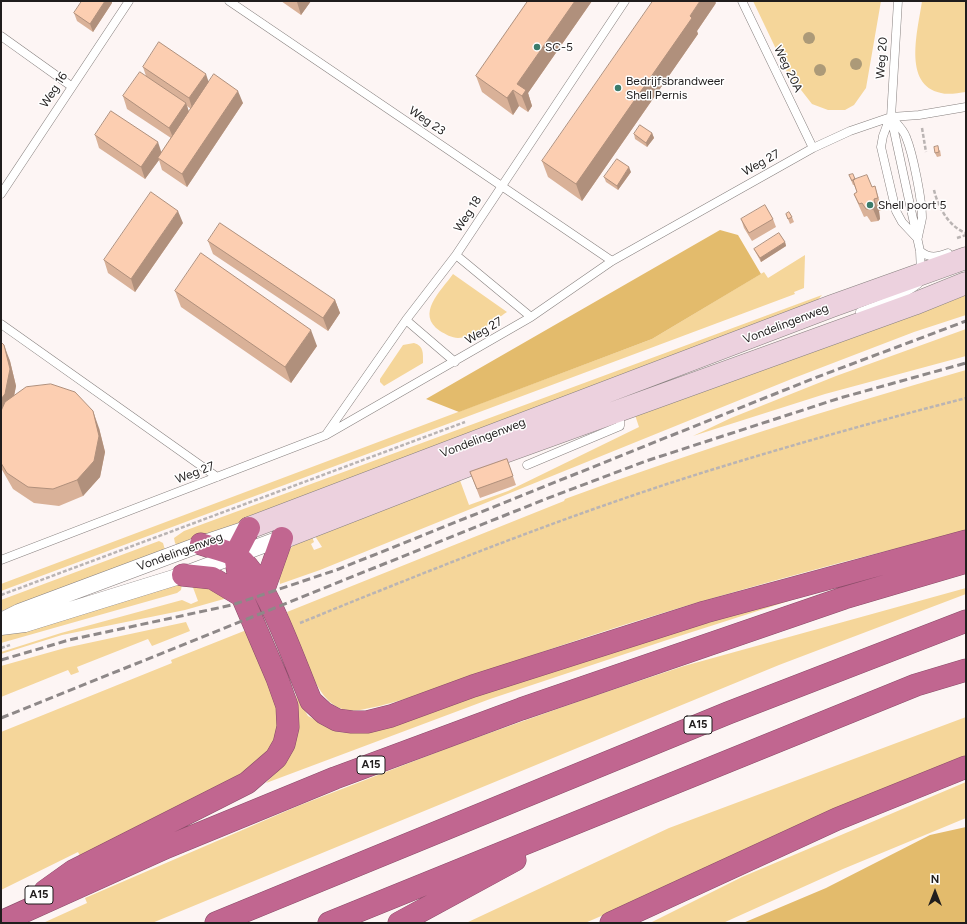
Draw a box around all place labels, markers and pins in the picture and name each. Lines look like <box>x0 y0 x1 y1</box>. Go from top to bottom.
place label: SC-5 <box>545 40 573 54</box>
marker: SC-5 <box>532 42 542 52</box>
place label: Bedrijfsbrandweer Shell Pernis <box>626 74 724 102</box>
marker: Bedrijfsbrandweer Shell Pernis <box>613 83 623 93</box>
place label: Shell poort 5 <box>878 198 946 212</box>
marker: Shell poort 5 <box>865 200 875 210</box>

